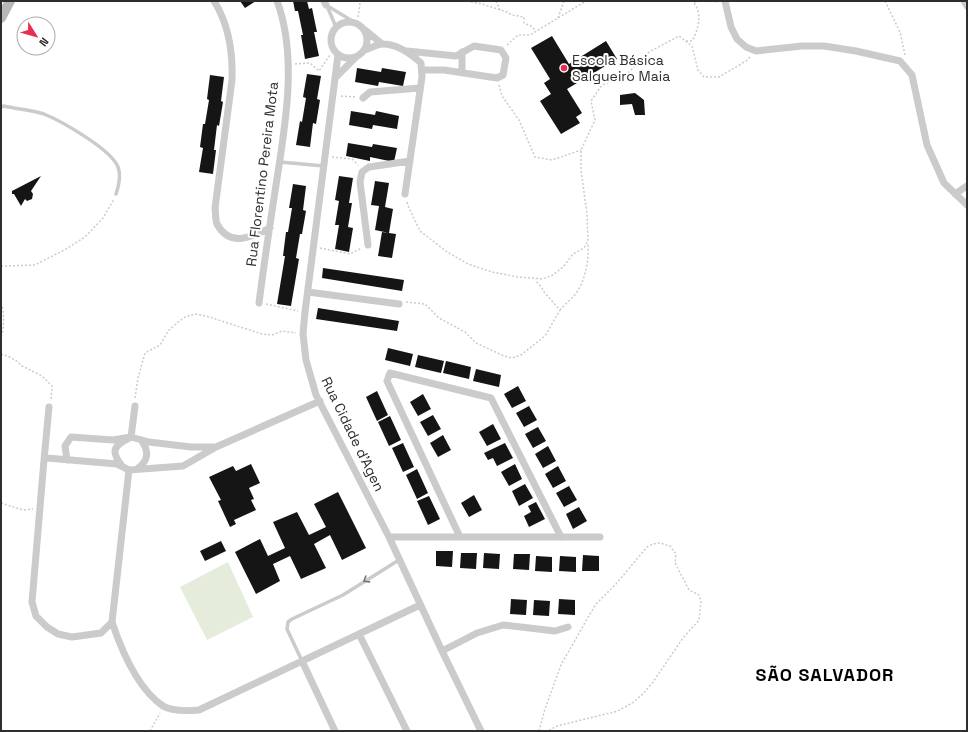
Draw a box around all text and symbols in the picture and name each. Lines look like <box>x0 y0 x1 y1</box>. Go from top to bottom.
north arrow <box>16 16 56 56</box>
text: N <box>36 35 52 49</box>
place label: Escola Básica Salgueiro Maia <box>572 51 670 85</box>
marker: Escola Básica Salgueiro Maia <box>559 63 569 73</box>
street label: Rua Florentino Pereira Mota <box>242 81 282 267</box>
street label: Rua Cidade d'Agen <box>317 374 389 494</box>
one-way arrow <box>363 575 370 583</box>
district label: SÃO SALVADOR <box>755 663 895 686</box>

